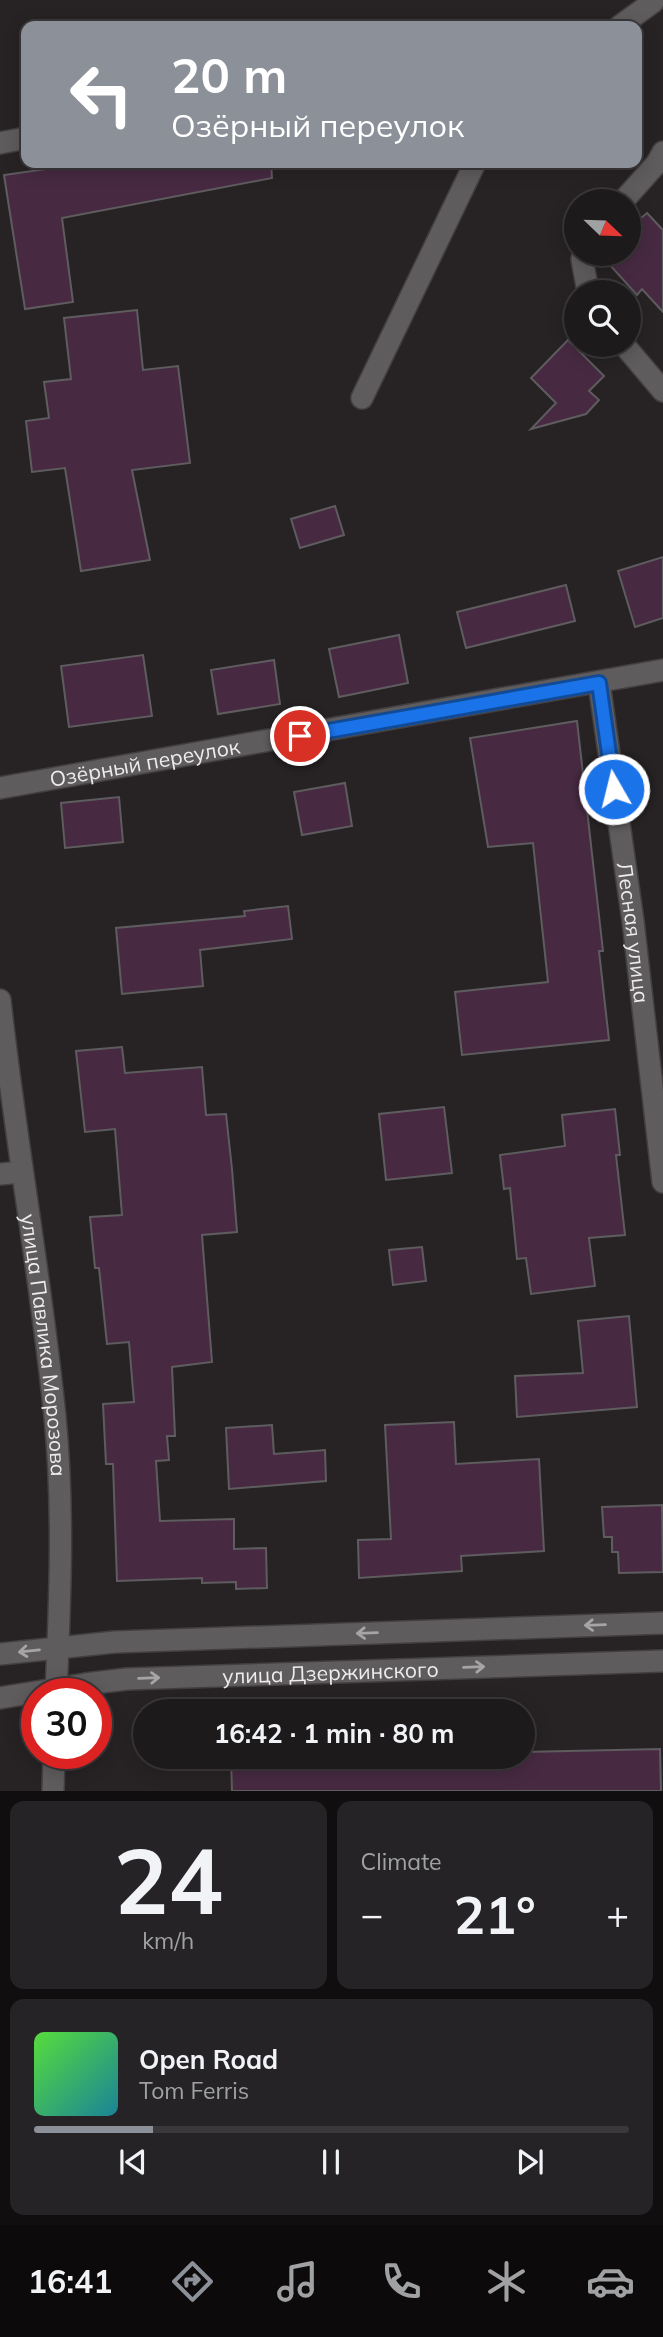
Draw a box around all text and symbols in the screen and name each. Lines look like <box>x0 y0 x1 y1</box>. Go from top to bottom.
text: 20 m <box>171 44 287 105</box>
icon: left <box>56 49 147 140</box>
text: Озёрный переулок <box>171 105 464 145</box>
north arrow <box>564 189 640 266</box>
map controls <box>564 189 641 357</box>
button: search <box>564 280 641 357</box>
pin <box>270 706 330 766</box>
icon: arrive <box>281 717 319 755</box>
street label: Озёрный переулок <box>48 732 242 792</box>
position arrow <box>577 752 651 826</box>
street label: Лесная улица <box>612 860 655 1004</box>
street label: улица Павлика Морозова <box>16 1212 72 1477</box>
one-way arrow <box>584 1619 607 1632</box>
one-way arrow <box>356 1627 379 1640</box>
one-way arrow <box>18 1645 41 1658</box>
street label: улица Дзержинского <box>222 1656 439 1689</box>
one-way arrow <box>462 1661 485 1674</box>
one-way arrow <box>137 1672 160 1685</box>
speed limit sign: 30 <box>21 1678 112 1769</box>
text: 16:42 · 1 min · 80 m <box>214 1717 454 1750</box>
text: 24 <box>114 1823 223 1937</box>
text: Climate <box>361 1847 442 1876</box>
text: 21° <box>454 1882 536 1947</box>
text: − <box>361 1890 383 1938</box>
text: + <box>606 1890 629 1938</box>
text: km/h <box>142 1926 194 1955</box>
text: Open Road <box>139 2043 278 2076</box>
text: Tom Ferris <box>139 2076 249 2105</box>
icon: previous <box>114 2143 152 2181</box>
icon: pause <box>312 2143 350 2181</box>
icon: next <box>511 2143 549 2181</box>
icon: directions <box>168 2257 217 2306</box>
icon: music <box>273 2257 322 2306</box>
icon: phone <box>377 2257 426 2306</box>
icon: climate <box>482 2257 531 2306</box>
icon: car <box>586 2257 635 2306</box>
text: 16:41 <box>28 2261 113 2301</box>

